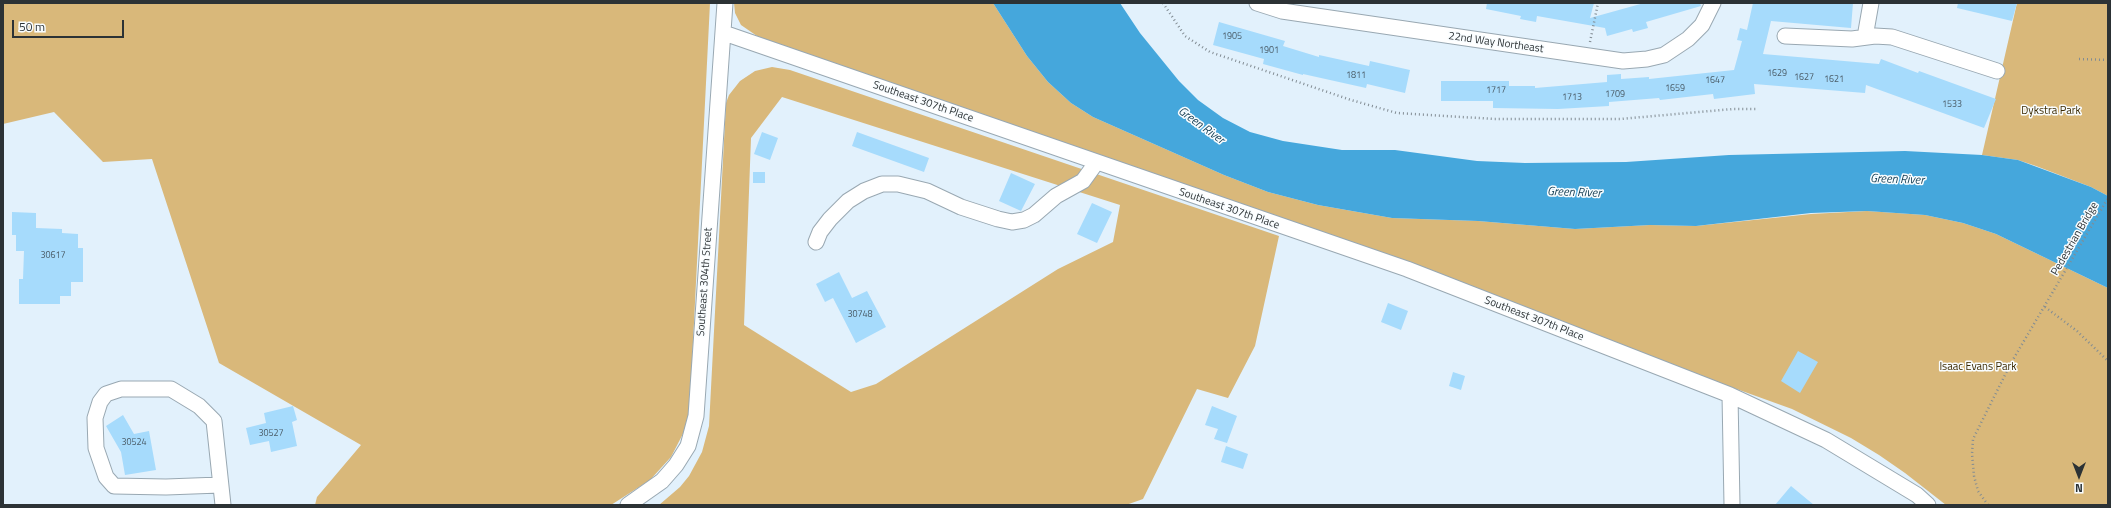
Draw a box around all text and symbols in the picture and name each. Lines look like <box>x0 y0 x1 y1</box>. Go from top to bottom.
scale bar <box>14 12 126 38</box>
text: 50 m <box>19 17 45 36</box>
street label: 22nd Way Northeast <box>1448 30 1544 56</box>
house number: 1905 <box>1222 32 1242 42</box>
house number: 1901 <box>1259 46 1279 56</box>
house number: 1629 <box>1767 69 1787 79</box>
house number: 1811 <box>1346 71 1366 81</box>
house number: 1627 <box>1794 73 1814 83</box>
house number: 1621 <box>1824 75 1844 85</box>
house number: 1647 <box>1705 76 1725 86</box>
street label: Southeast 307th Place <box>871 79 975 125</box>
house number: 1659 <box>1665 84 1685 94</box>
house number: 1717 <box>1486 86 1506 96</box>
house number: 1709 <box>1605 90 1625 100</box>
house number: 1713 <box>1562 93 1582 103</box>
house number: 1533 <box>1942 100 1962 110</box>
water label: Green River <box>1175 104 1227 148</box>
park label: Dykstra Park <box>2021 104 2081 118</box>
water label: Green River <box>1870 172 1924 188</box>
water label: Green River <box>1547 185 1601 201</box>
street label: Southeast 307th Place <box>1177 186 1281 232</box>
street label: Pedestrian Bridge <box>2049 200 2101 278</box>
street label: Southeast 304th Street <box>695 227 715 337</box>
house number: 30617 <box>40 251 66 261</box>
street label: Southeast 307th Place <box>1482 294 1586 344</box>
house number: 30748 <box>847 310 873 320</box>
park label: Isaac Evans Park <box>1939 360 2017 374</box>
house number: 30527 <box>258 429 284 439</box>
house number: 30524 <box>121 438 147 448</box>
north arrow <box>2059 456 2099 496</box>
text: N <box>2075 480 2083 496</box>

